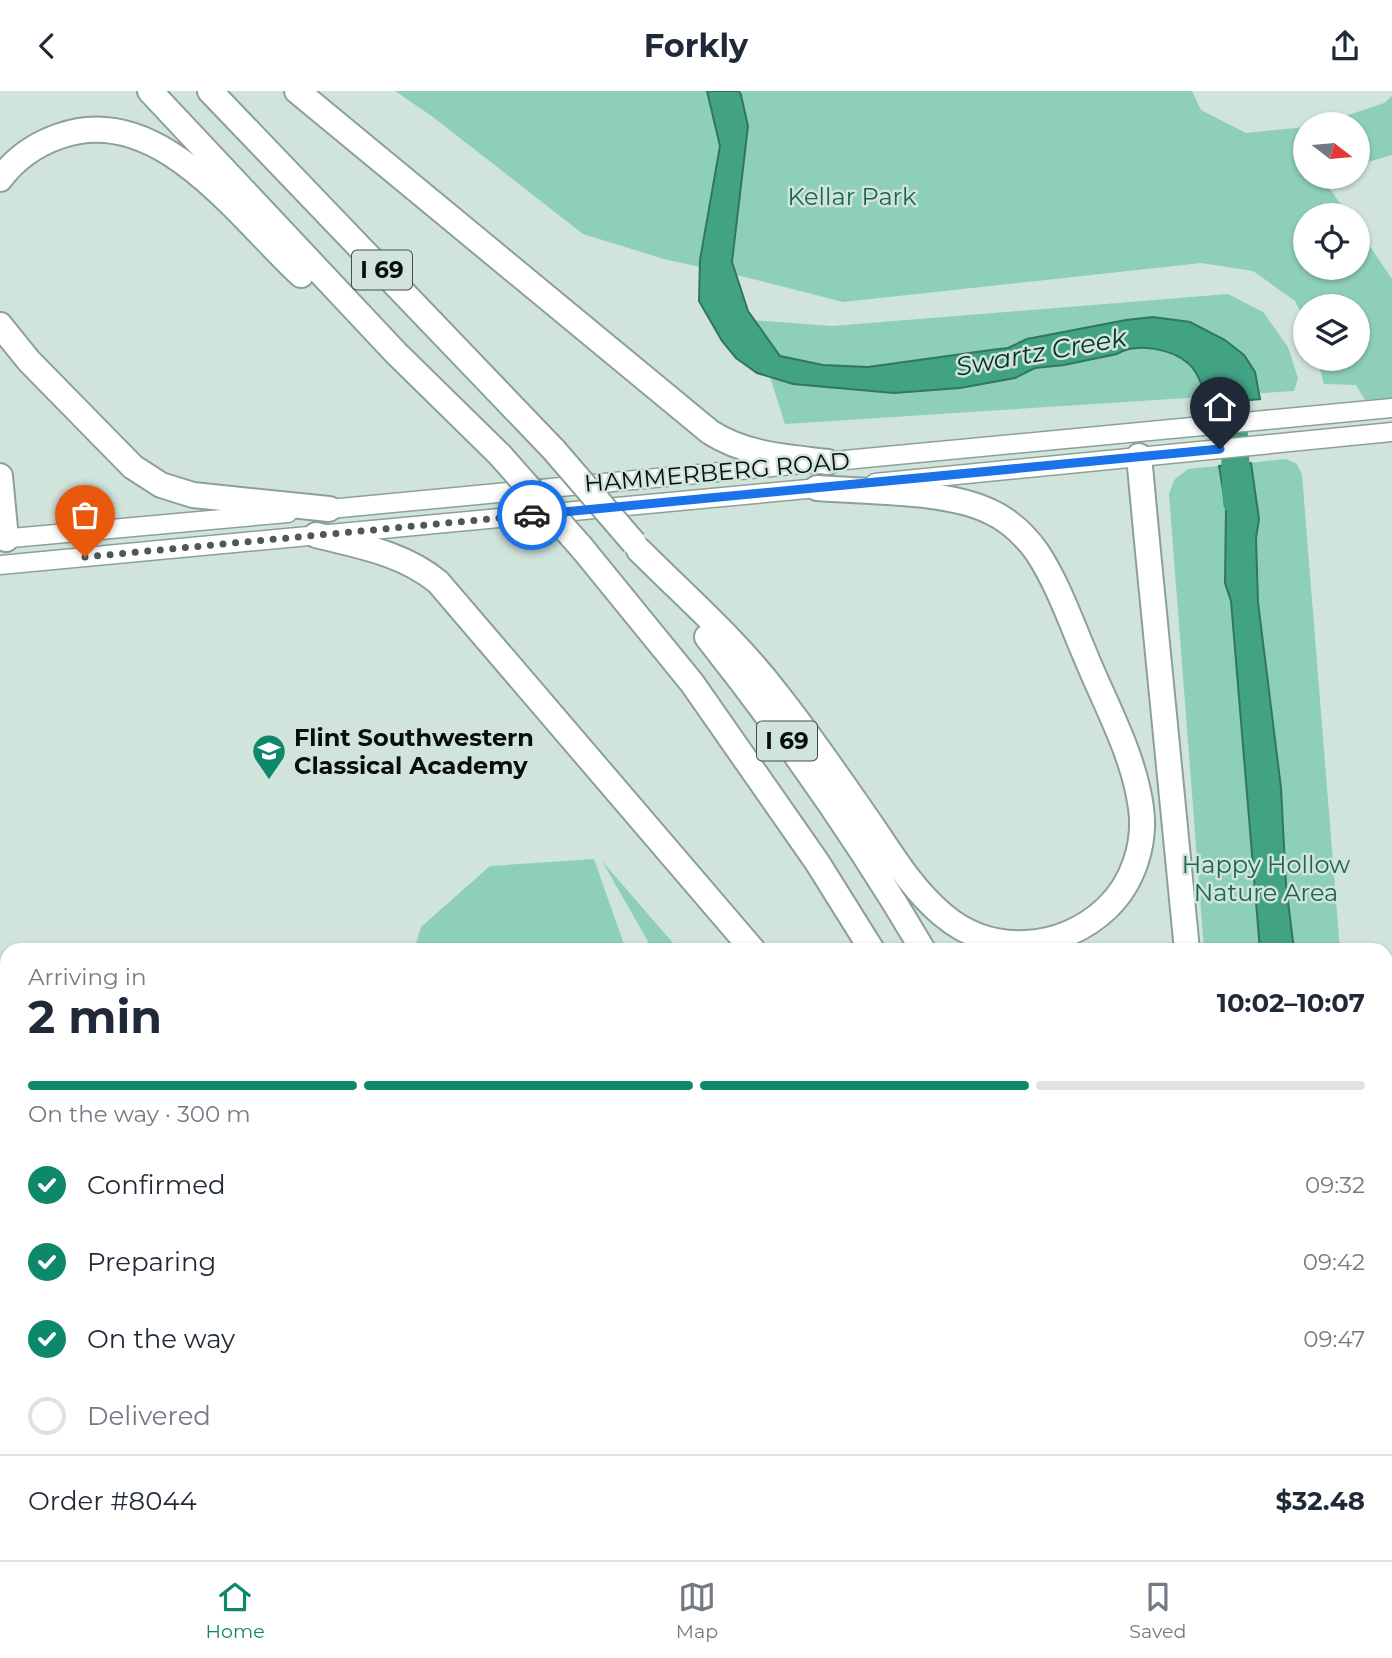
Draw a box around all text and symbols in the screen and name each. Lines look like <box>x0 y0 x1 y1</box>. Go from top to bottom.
text: Forkly <box>644 26 748 65</box>
icon: back <box>28 27 66 65</box>
icon: share <box>1326 27 1364 65</box>
north arrow <box>1293 112 1370 189</box>
map controls <box>1293 112 1370 371</box>
park label: Kellar Park <box>788 182 917 211</box>
button: locate <box>1293 203 1370 280</box>
road number: I 69 <box>352 251 412 289</box>
button: layers <box>1293 294 1370 371</box>
water label: Swartz Creek <box>953 321 1130 383</box>
pin <box>1190 377 1250 449</box>
icon: home <box>1201 388 1239 426</box>
street label: HAMMERBERG ROAD <box>583 446 851 498</box>
courier <box>497 480 567 550</box>
pin <box>55 485 115 557</box>
icon: bag <box>66 496 104 534</box>
icon: car <box>513 496 551 534</box>
road number: I 69 <box>757 721 817 761</box>
place label: Flint Southwestern Classical Academy <box>294 723 534 780</box>
school or university icon: Flint Southwestern Classical Academy <box>250 732 288 781</box>
park label: Happy Hollow Nature Area <box>1182 850 1350 907</box>
text: Arriving in <box>28 963 147 991</box>
text: 10:02–10:07 <box>1217 987 1365 1019</box>
text: 2 min <box>28 988 162 1045</box>
text: On the way · 300 m <box>28 1100 251 1128</box>
icon: check <box>28 1166 66 1204</box>
text: Confirmed <box>87 1169 226 1201</box>
text: 09:32 <box>1305 1171 1365 1199</box>
icon: check <box>28 1243 66 1281</box>
text: Preparing <box>87 1246 216 1278</box>
text: 09:42 <box>1303 1248 1365 1276</box>
icon: check <box>28 1320 66 1358</box>
text: On the way <box>87 1323 235 1355</box>
text: 09:47 <box>1303 1325 1365 1353</box>
text: Delivered <box>87 1400 211 1432</box>
text: Order #8044 <box>28 1485 197 1517</box>
text: $32.48 <box>1276 1485 1365 1517</box>
tab: Home <box>206 1578 265 1643</box>
tab: Map <box>676 1578 718 1643</box>
tab: Saved <box>1129 1578 1186 1643</box>

